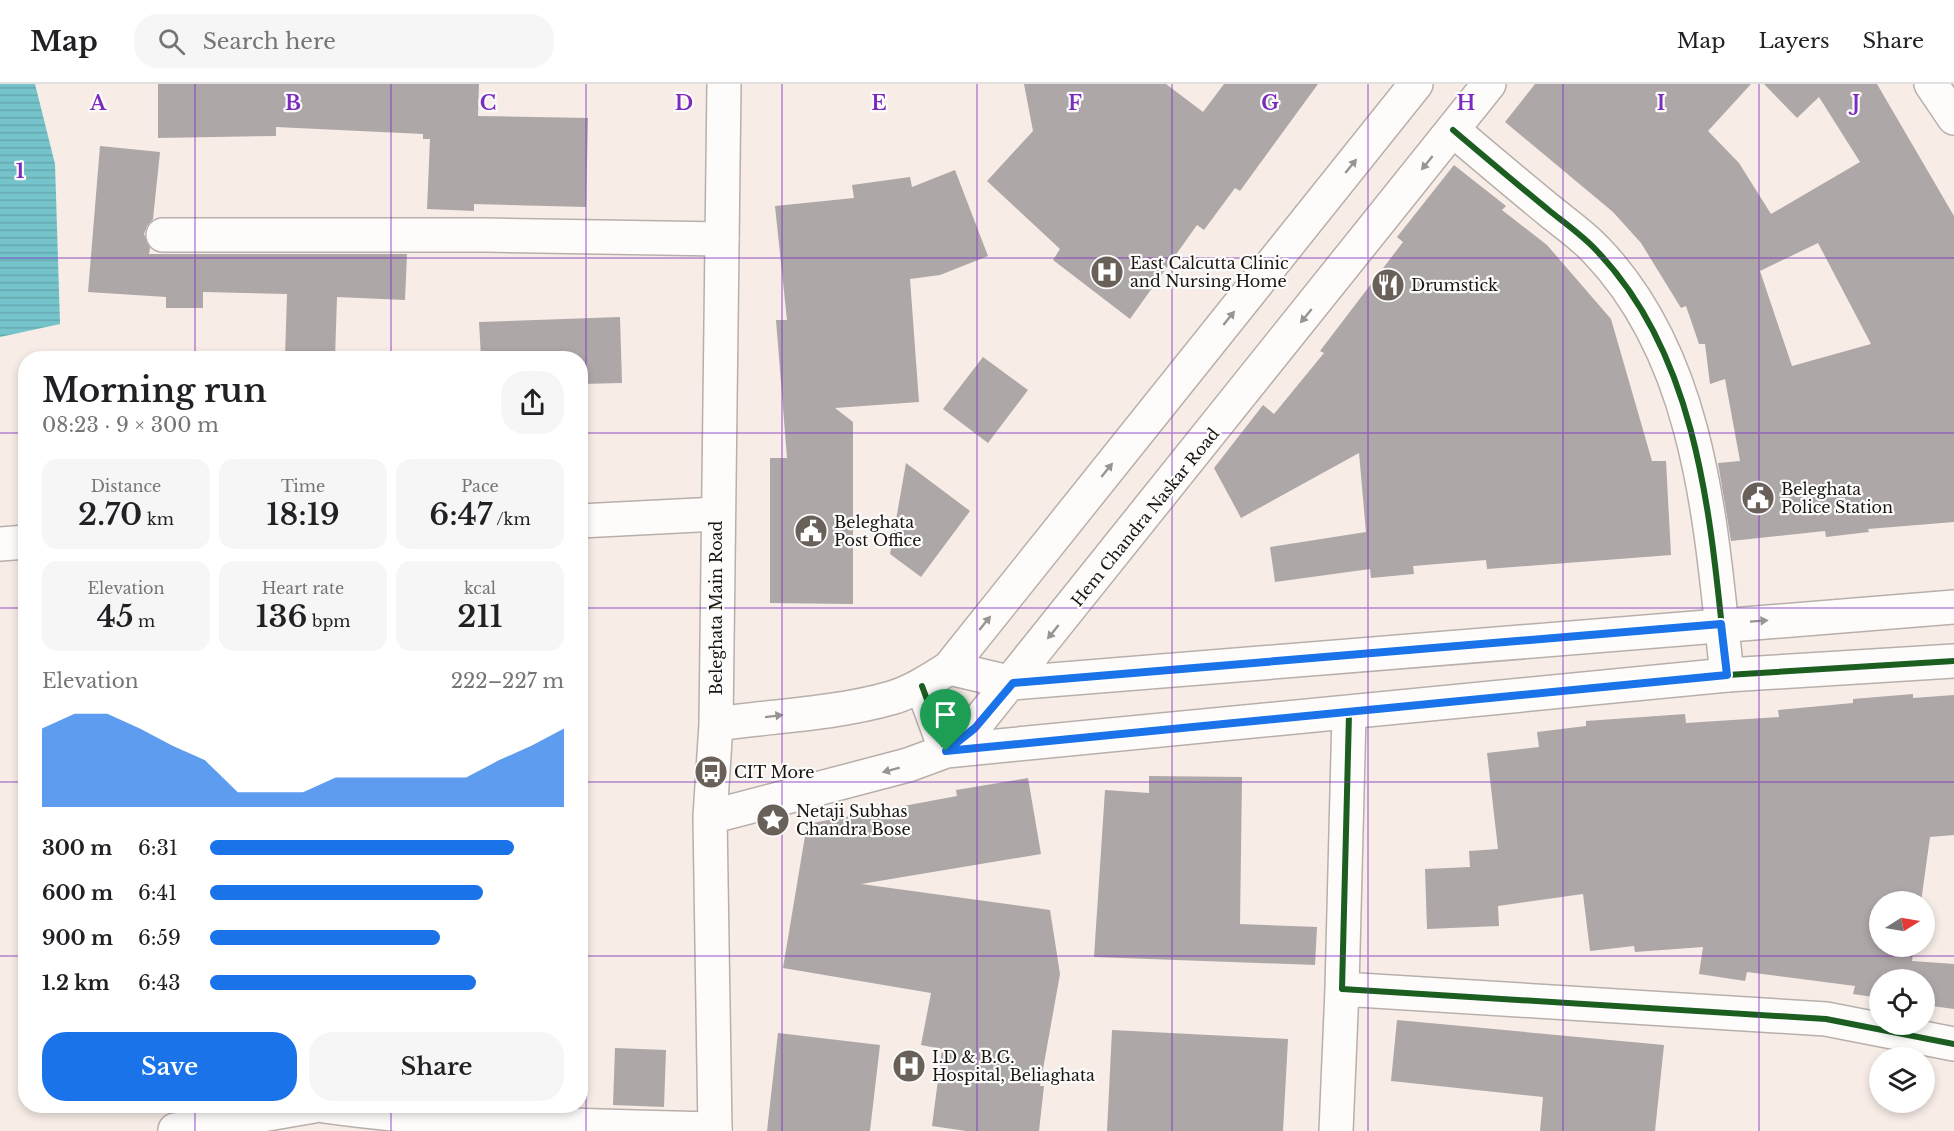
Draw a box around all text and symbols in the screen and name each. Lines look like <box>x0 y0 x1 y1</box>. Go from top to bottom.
search box <box>134 14 554 68</box>
text: Map <box>30 24 98 59</box>
icon: search <box>155 25 188 58</box>
text: Search here <box>203 28 336 55</box>
text: Map <box>1677 28 1726 54</box>
text: Layers <box>1759 28 1830 54</box>
text: Share <box>1863 28 1924 54</box>
text: A <box>89 91 107 115</box>
text: B <box>285 91 301 115</box>
text: C <box>480 91 496 115</box>
text: D <box>675 91 693 115</box>
text: E <box>871 91 887 115</box>
text: F <box>1068 91 1082 115</box>
text: G <box>1261 91 1279 115</box>
text: H <box>1457 91 1476 115</box>
text: I <box>1657 91 1665 115</box>
text: J <box>1848 91 1860 115</box>
one-way arrow <box>1421 155 1434 171</box>
one-way arrow <box>1344 158 1357 174</box>
text: 1 <box>16 159 25 183</box>
place label: East Calcutta Clinic and Nursing Home <box>1130 253 1289 291</box>
hospital icon: East Calcutta Clinic and Nursing Home <box>1089 254 1125 290</box>
restaurant icon: Drumstick <box>1370 267 1406 303</box>
place label: Drumstick <box>1411 275 1498 295</box>
one-way arrow <box>1300 308 1312 323</box>
one-way arrow <box>1222 311 1235 326</box>
text: Morning run <box>42 370 267 411</box>
button: share <box>501 371 564 434</box>
text: 08:23 · 9 × 300 m <box>42 413 219 437</box>
street label: Hem Chandra Naskar Road <box>1067 424 1223 610</box>
one-way arrow <box>1100 463 1113 478</box>
text: Distance <box>91 476 161 496</box>
text: Time <box>281 476 325 496</box>
text: Pace <box>461 476 499 496</box>
place label: Beleghata Police Station <box>1781 479 1893 517</box>
public building icon: Beleghata Police Station <box>1740 480 1776 516</box>
text: 2.70 <box>78 496 142 533</box>
text: 18:19 <box>266 496 340 533</box>
text: 6:47 <box>429 496 492 533</box>
text: km <box>142 509 174 529</box>
text: /km <box>492 509 531 529</box>
place label: Beleghata Post Office <box>834 512 921 550</box>
public building icon: Beleghata Post Office <box>793 513 829 549</box>
street label: Beleghata Main Road <box>706 521 726 695</box>
text: Elevation <box>87 578 165 598</box>
text: Heart rate <box>262 578 344 598</box>
text: kcal <box>464 578 496 598</box>
text: 45 <box>97 598 133 635</box>
text: 136 <box>255 598 307 635</box>
text: 211 <box>457 598 503 635</box>
text: m <box>133 611 155 631</box>
text: bpm <box>307 611 351 631</box>
one-way arrow <box>979 615 991 630</box>
one-way arrow <box>1749 616 1768 626</box>
one-way arrow <box>1047 624 1060 640</box>
text: Elevation <box>42 669 139 693</box>
text: 222–227 m <box>451 669 564 693</box>
pin <box>920 689 971 751</box>
icon: arrive <box>929 698 962 731</box>
one-way arrow <box>764 712 783 721</box>
bus stop icon: CIT More <box>693 754 729 790</box>
place label: CIT More <box>734 762 815 782</box>
one-way arrow <box>881 766 899 775</box>
place label: Netaji Subhas Chandra Bose <box>796 801 911 839</box>
place icon: Netaji Subhas Chandra Bose <box>755 802 791 838</box>
text: 300 m <box>42 836 112 860</box>
text: 6:31 <box>138 836 178 860</box>
text: 600 m <box>42 881 113 905</box>
text: 6:41 <box>138 881 177 905</box>
north arrow <box>1869 891 1935 957</box>
map controls <box>1869 891 1935 1113</box>
text: 900 m <box>42 926 113 950</box>
text: 6:59 <box>138 926 181 950</box>
button: locate <box>1869 969 1935 1035</box>
text: 1.2 km <box>42 971 110 995</box>
text: 6:43 <box>138 971 181 995</box>
button: Save <box>42 1032 297 1101</box>
button: Share <box>309 1032 564 1101</box>
place label: I.D & B.G. Hospital, Beliaghata <box>932 1047 1095 1085</box>
button: layers <box>1869 1047 1935 1113</box>
hospital icon: I.D & B.G. Hospital, Beliaghata <box>891 1048 927 1084</box>

